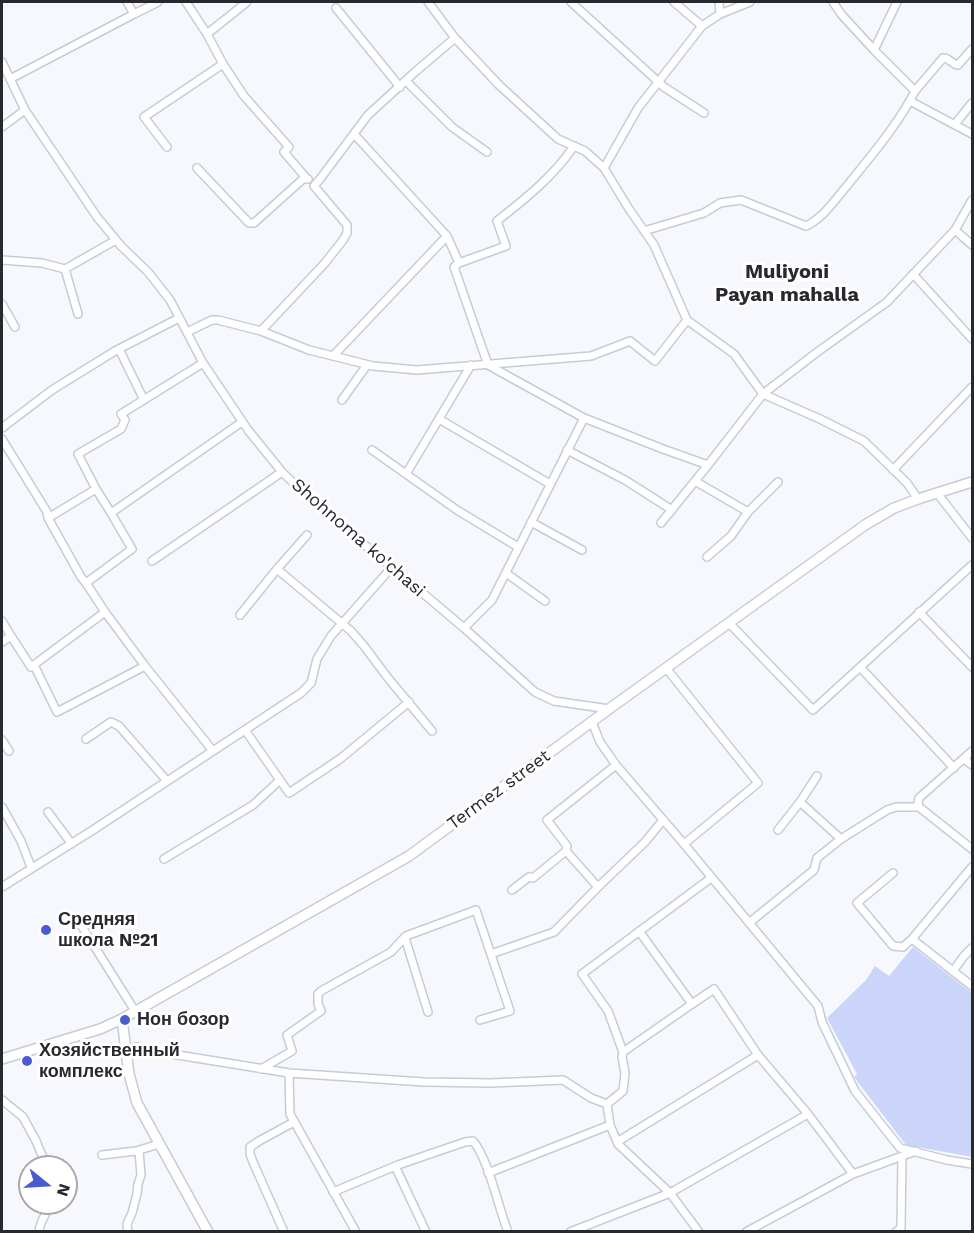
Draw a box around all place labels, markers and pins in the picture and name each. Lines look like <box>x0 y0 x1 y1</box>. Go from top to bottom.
place label: Средняя школа №21 <box>58 909 158 952</box>
marker: Средняя школа №21 <box>39 923 53 937</box>
place label: Нон бозор <box>137 1009 229 1031</box>
marker: Нон бозор <box>118 1013 132 1027</box>
place label: Хозяйственный комплекс <box>39 1040 180 1082</box>
marker: Хозяйственный комплекс <box>20 1054 34 1068</box>

